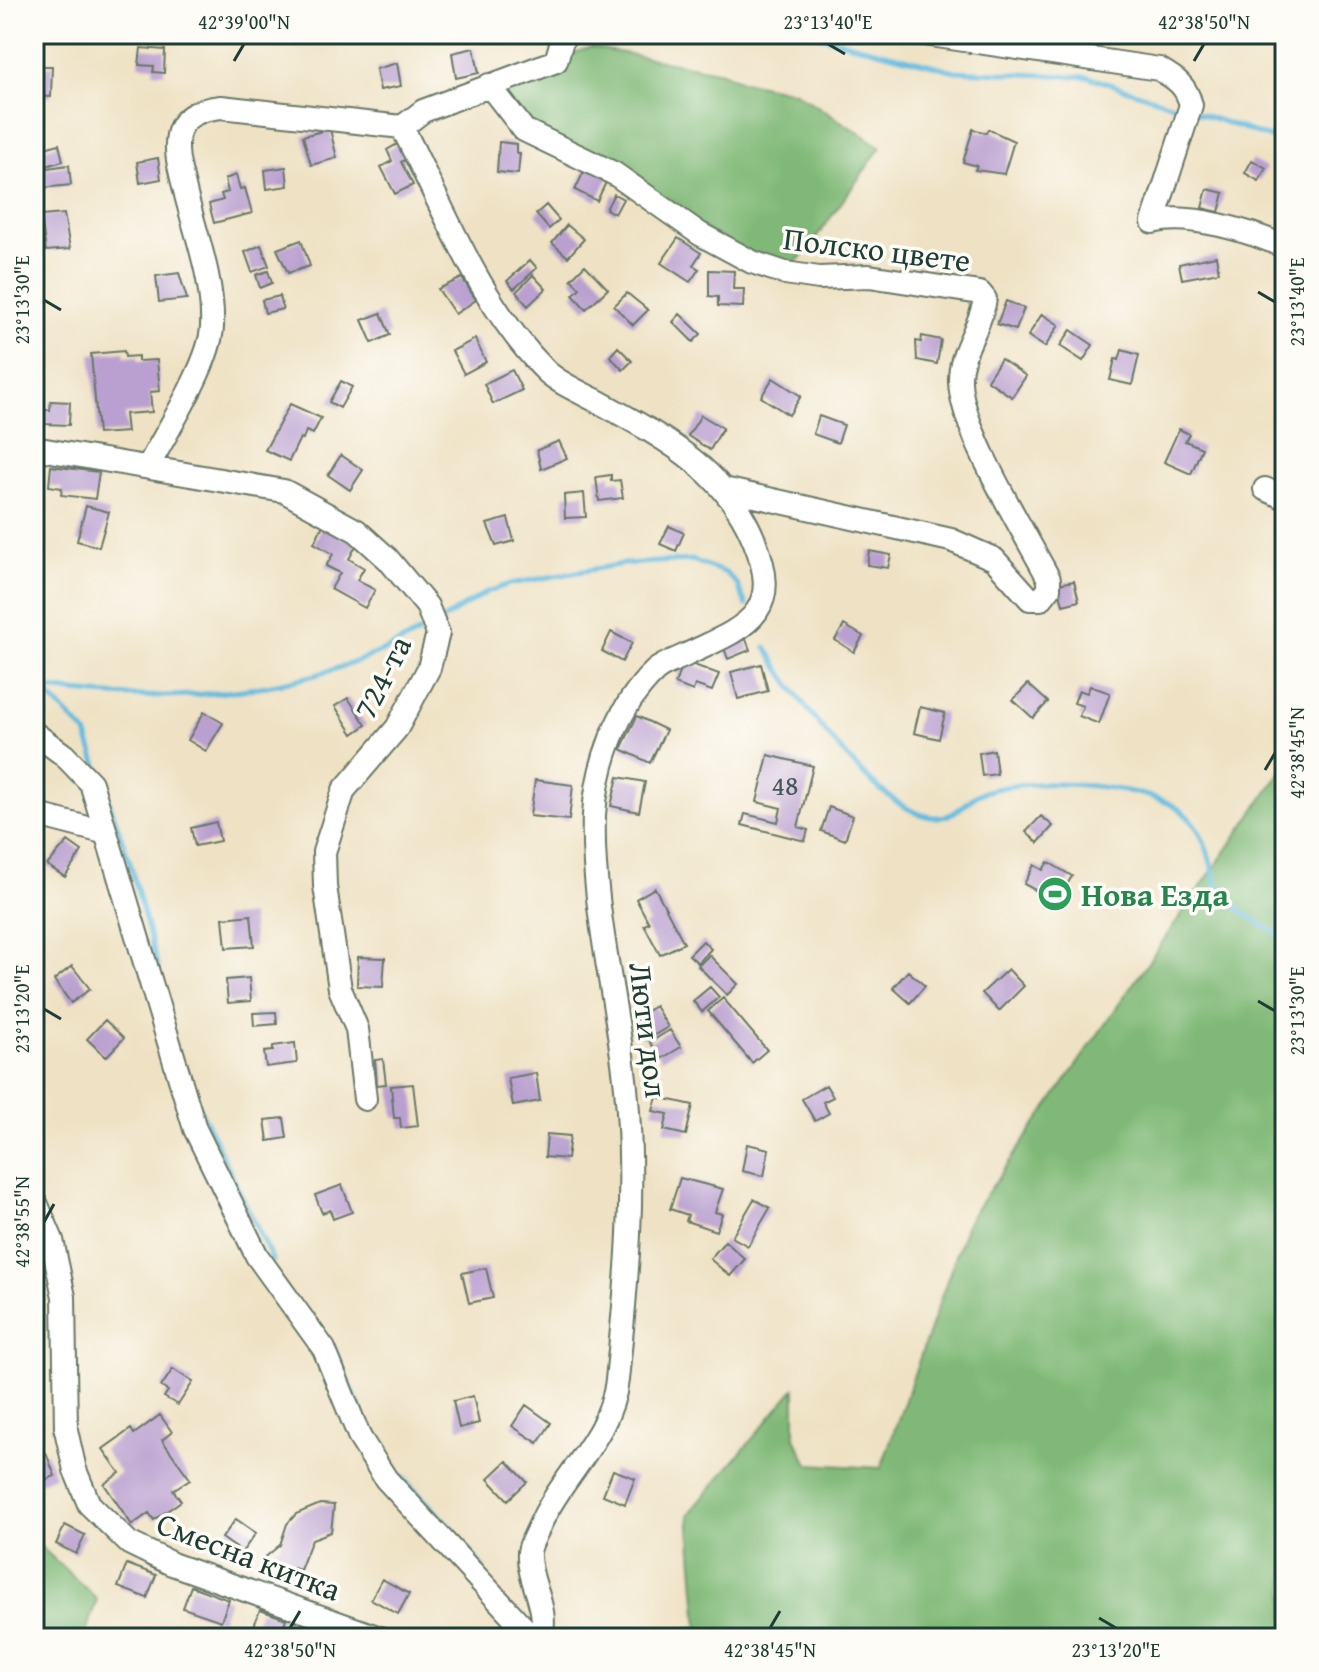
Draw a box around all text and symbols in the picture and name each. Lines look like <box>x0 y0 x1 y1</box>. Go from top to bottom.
text: 42°39'00"N <box>198 7 290 36</box>
text: 23°13'40"E <box>784 7 872 36</box>
text: 42°38'50"N <box>1158 7 1250 36</box>
street label: Полско цвете <box>781 214 973 284</box>
text: 23°13'30"E <box>7 256 36 344</box>
text: 23°13'40"E <box>1282 258 1311 346</box>
street label: 724-та <box>341 626 423 727</box>
text: 42°38'45"N <box>1282 707 1311 799</box>
house number: 48 <box>772 764 798 805</box>
place label: Нова Езда <box>1081 871 1229 918</box>
sports icon: Нова Езда <box>1036 875 1074 913</box>
street label: Люти дол <box>617 959 681 1101</box>
text: 23°13'20"E <box>7 965 36 1053</box>
text: 23°13'30"E <box>1282 967 1311 1055</box>
text: 42°38'55"N <box>7 1176 36 1268</box>
street label: Смесна китка <box>150 1499 348 1613</box>
text: 42°38'50"N <box>244 1635 336 1664</box>
text: 42°38'45"N <box>724 1635 816 1664</box>
text: 23°13'20"E <box>1072 1635 1160 1664</box>

